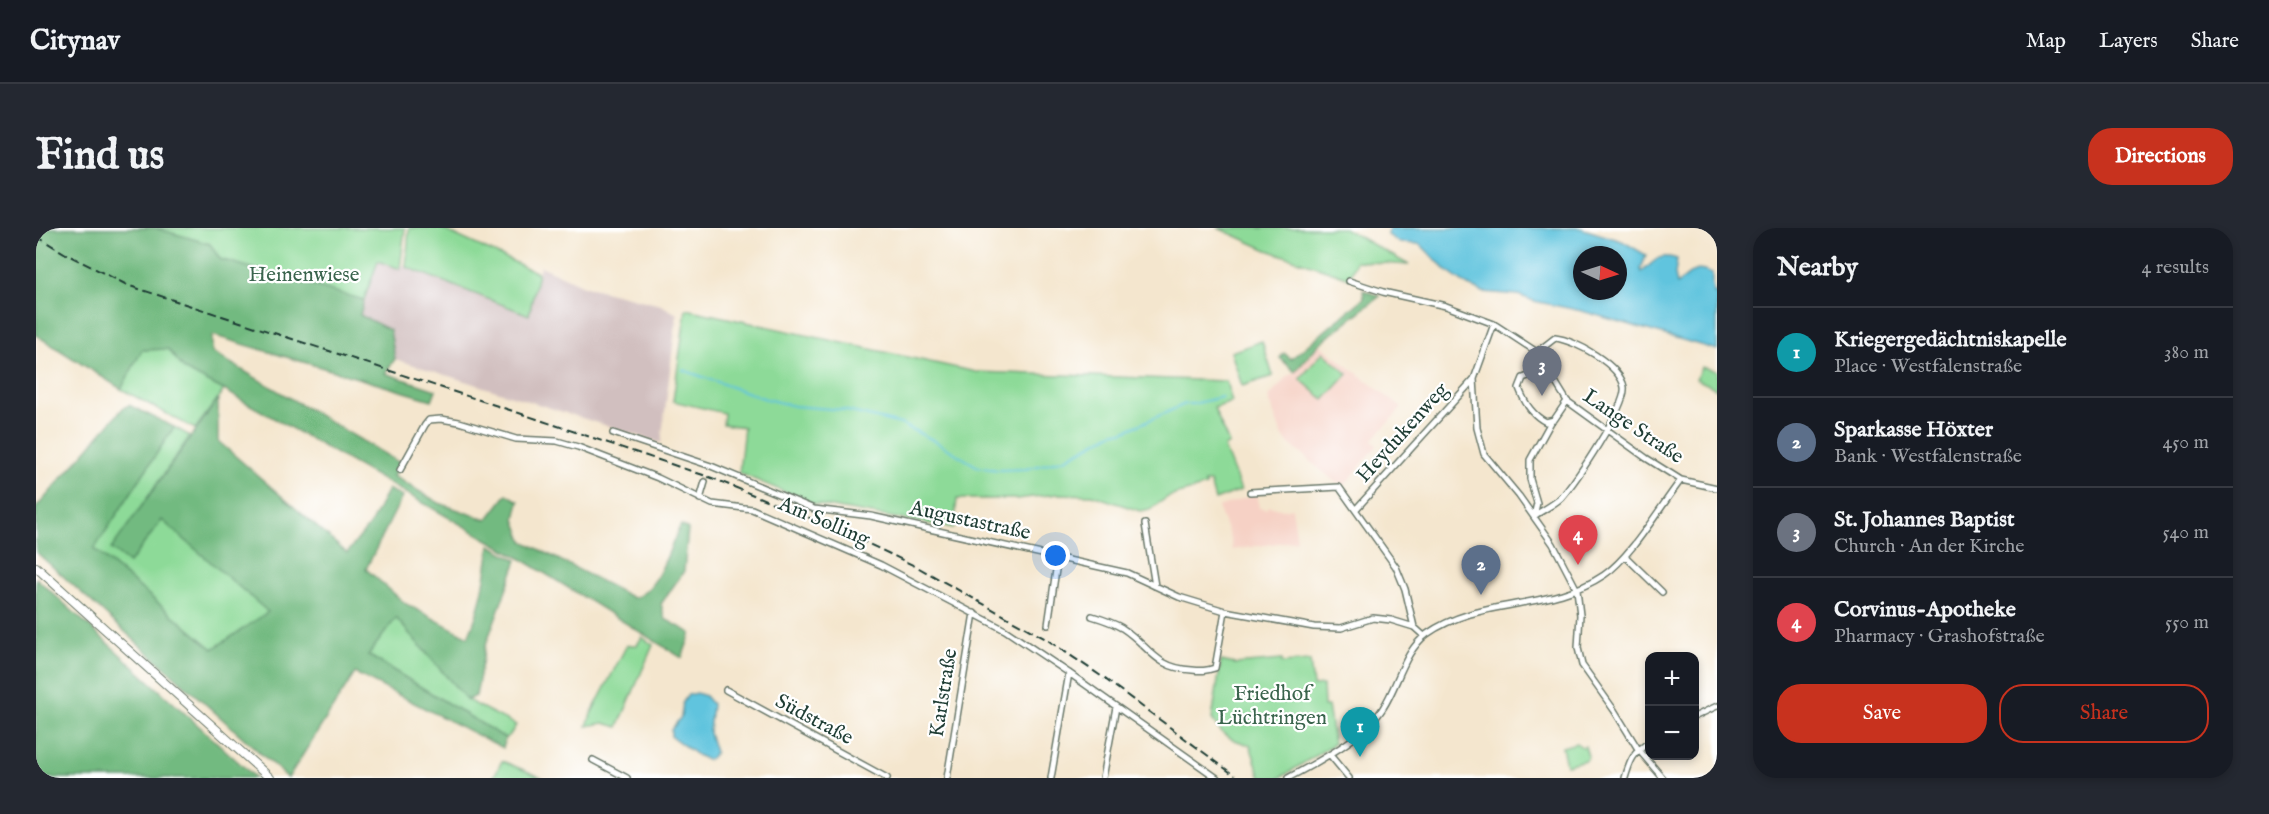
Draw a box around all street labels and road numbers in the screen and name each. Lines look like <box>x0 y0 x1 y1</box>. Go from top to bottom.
street label: Heydukenweg <box>1351 377 1456 489</box>
street label: Lange Straße <box>1577 383 1689 471</box>
street label: Am Solling <box>773 490 874 554</box>
street label: Augustastraße <box>906 495 1033 547</box>
street label: Karlstraße <box>924 646 964 739</box>
street label: Südstraße <box>770 688 858 752</box>

